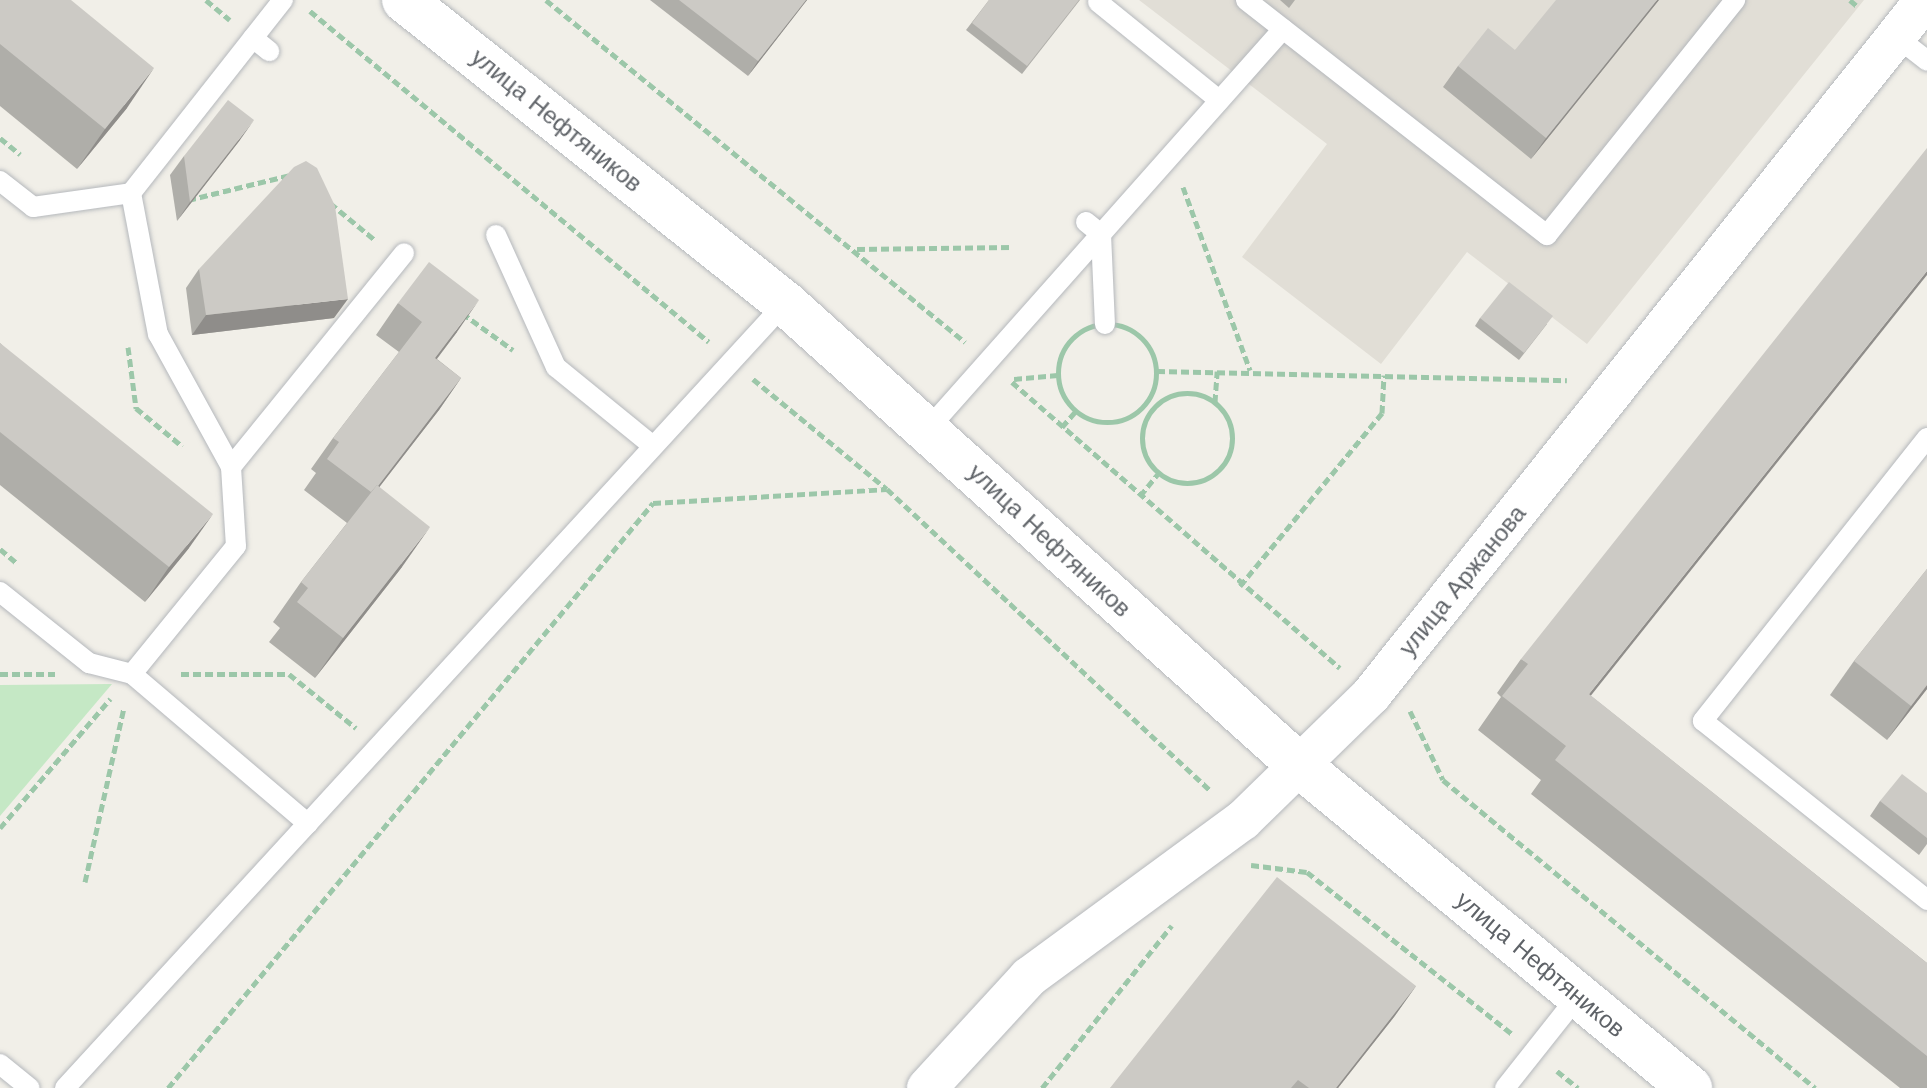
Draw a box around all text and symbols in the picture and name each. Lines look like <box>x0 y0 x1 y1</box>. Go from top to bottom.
street label: улица Нефтяников <box>465 43 647 199</box>
street label: улица Нефтяников <box>962 458 1136 624</box>
street label: улица Аржанова <box>1393 500 1533 662</box>
street label: улица Нефтяников <box>1450 886 1630 1044</box>

